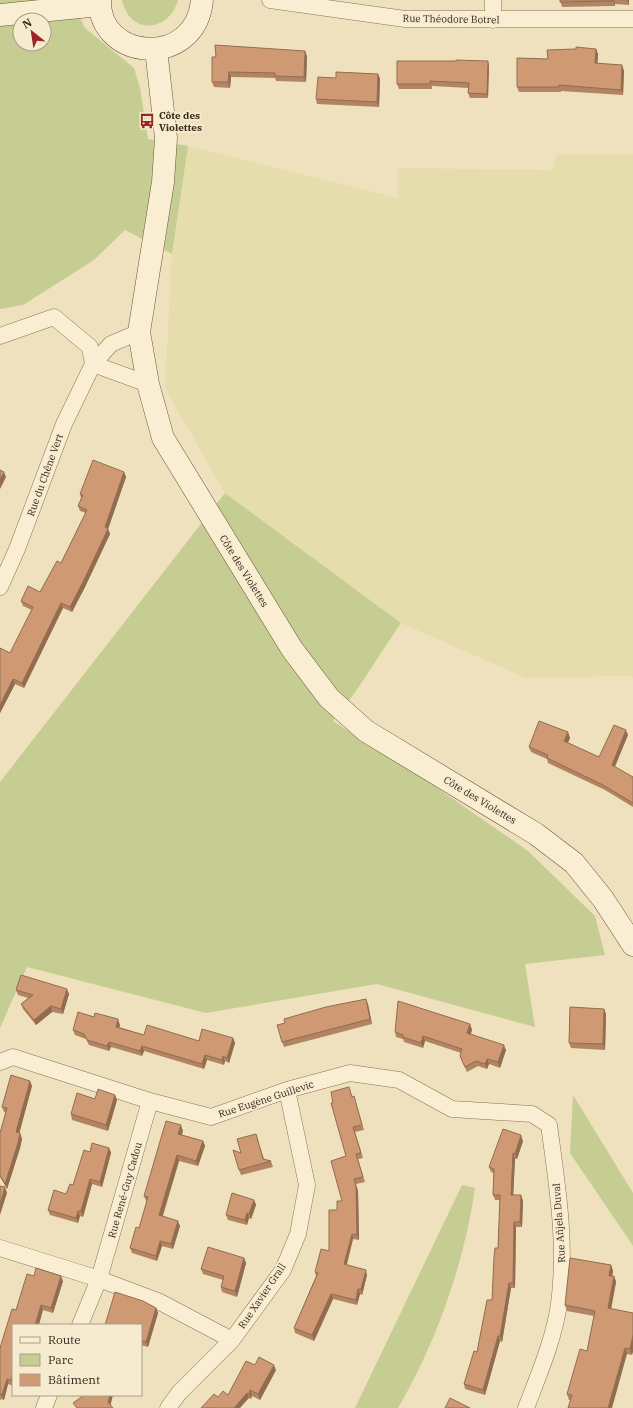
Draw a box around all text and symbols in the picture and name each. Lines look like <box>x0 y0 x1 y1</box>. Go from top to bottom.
north arrow <box>12 12 52 52</box>
street label: Rue Théodore Botrel <box>402 12 500 26</box>
text: N <box>20 15 35 32</box>
place label: Côte des Violettes <box>159 109 202 134</box>
bus stop icon: Côte des Violettes <box>138 112 156 130</box>
street label: Rue du Chêne Vert <box>24 432 66 518</box>
street label: Côte des Violettes <box>217 533 271 610</box>
street label: Côte des Violettes <box>441 773 519 827</box>
street label: Rue Eugène Guillevic <box>217 1077 315 1121</box>
street label: Rue René-Guy Cadou <box>105 1140 145 1240</box>
street label: Rue Añjela Duval <box>550 1183 568 1263</box>
street label: Rue Xavier Grall <box>235 1261 289 1331</box>
legend <box>12 1324 142 1396</box>
text: Route <box>48 1332 81 1347</box>
text: Parc <box>48 1352 73 1367</box>
text: Bâtiment <box>48 1372 100 1387</box>

